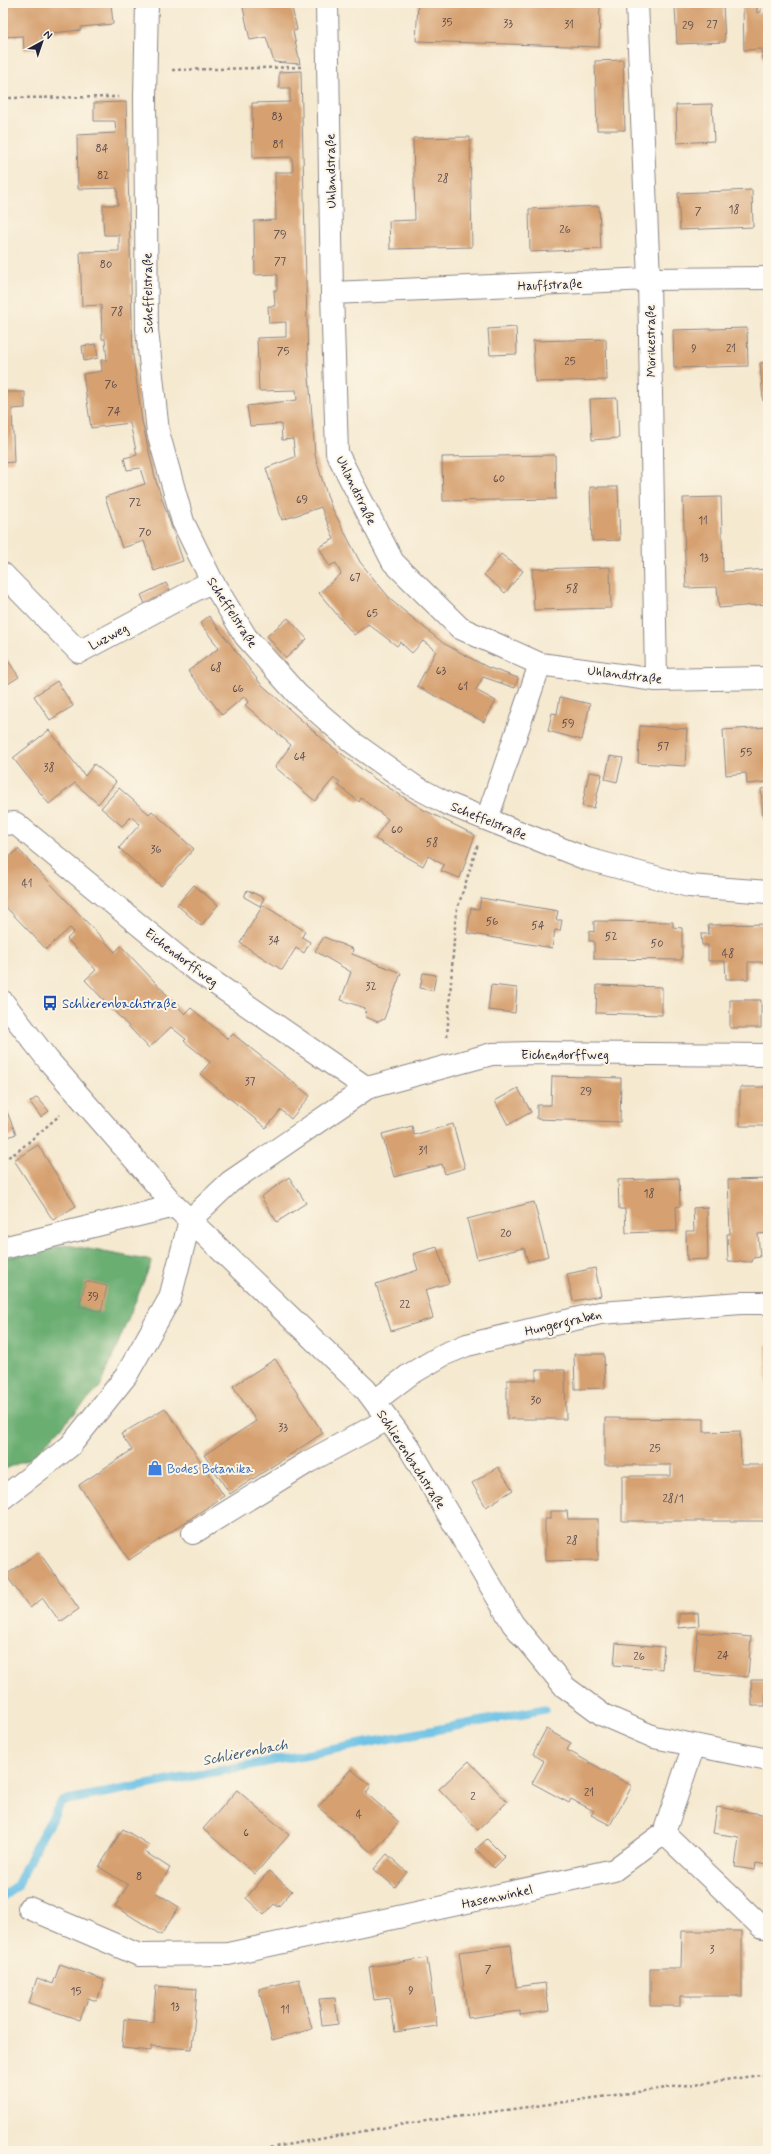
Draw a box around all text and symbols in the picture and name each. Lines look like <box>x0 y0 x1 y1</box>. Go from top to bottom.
house number: 35 <box>442 16 453 30</box>
house number: 33 <box>503 17 513 31</box>
house number: 31 <box>564 18 574 32</box>
house number: 27 <box>707 18 718 32</box>
house number: 29 <box>682 19 694 33</box>
north arrow <box>22 22 62 62</box>
text: N <box>40 27 55 43</box>
house number: 83 <box>272 110 283 124</box>
street label: Uhlandstraße <box>322 133 341 209</box>
house number: 81 <box>273 138 283 152</box>
house number: 84 <box>96 142 109 156</box>
house number: 82 <box>97 169 109 183</box>
house number: 28 <box>437 172 449 186</box>
house number: 18 <box>729 203 739 217</box>
house number: 7 <box>695 205 702 219</box>
house number: 26 <box>559 223 571 237</box>
house number: 79 <box>273 228 287 242</box>
street label: Scheffelstraße <box>139 252 158 334</box>
house number: 77 <box>274 255 287 269</box>
house number: 80 <box>100 258 112 272</box>
street label: Hauffstraße <box>517 276 583 295</box>
street label: Mörikestraße <box>642 304 661 378</box>
house number: 78 <box>111 305 123 319</box>
house number: 9 <box>691 342 697 356</box>
house number: 21 <box>726 342 736 356</box>
house number: 75 <box>277 345 289 359</box>
house number: 25 <box>564 355 576 369</box>
house number: 76 <box>105 378 117 392</box>
house number: 74 <box>107 405 121 419</box>
street label: Uhlandstraße <box>332 453 380 528</box>
house number: 60 <box>493 472 505 486</box>
house number: 69 <box>296 493 308 507</box>
house number: 72 <box>129 496 141 510</box>
house number: 11 <box>698 514 708 528</box>
house number: 70 <box>139 526 151 540</box>
house number: 13 <box>699 551 709 565</box>
house number: 67 <box>349 571 361 585</box>
street label: Scheffelstraße <box>203 574 261 651</box>
house number: 58 <box>566 582 578 596</box>
house number: 65 <box>366 607 378 621</box>
street label: Luzweg <box>86 620 131 655</box>
house number: 68 <box>210 661 222 675</box>
street label: Uhlandstraße <box>586 662 663 689</box>
house number: 63 <box>436 664 446 678</box>
house number: 61 <box>458 680 468 694</box>
house number: 66 <box>232 682 244 696</box>
house number: 59 <box>561 717 575 731</box>
house number: 57 <box>657 740 670 754</box>
house number: 55 <box>740 746 752 760</box>
house number: 64 <box>294 750 306 764</box>
house number: 38 <box>44 761 55 775</box>
street label: Scheffelstraße <box>448 798 529 844</box>
house number: 60 <box>391 823 403 837</box>
house number: 58 <box>426 836 438 850</box>
house number: 36 <box>150 843 162 857</box>
house number: 41 <box>21 877 33 891</box>
house number: 56 <box>486 915 498 929</box>
house number: 54 <box>531 919 545 933</box>
street label: Eichendorffweg <box>141 925 221 991</box>
house number: 52 <box>605 930 617 944</box>
house number: 34 <box>268 934 280 948</box>
house number: 50 <box>651 937 663 951</box>
house number: 48 <box>722 947 734 961</box>
house number: 32 <box>366 980 377 994</box>
bus stop icon: Schlierenbachstraße <box>41 994 59 1012</box>
place label: Schlierenbachstraße <box>62 996 177 1013</box>
street label: Eichendorffweg <box>521 1047 609 1064</box>
house number: 37 <box>245 1075 256 1089</box>
house number: 29 <box>580 1085 592 1099</box>
house number: 31 <box>418 1144 428 1158</box>
house number: 18 <box>644 1187 654 1201</box>
house number: 20 <box>500 1227 512 1241</box>
house number: 39 <box>87 1290 99 1304</box>
house number: 22 <box>399 1298 411 1312</box>
street label: Hungergraben <box>523 1306 604 1342</box>
house number: 30 <box>530 1394 542 1408</box>
street label: Schlierenbachstraße <box>372 1407 449 1513</box>
house number: 33 <box>278 1421 288 1435</box>
house number: 25 <box>649 1442 661 1456</box>
shop icon: Bodes Botanika <box>146 1459 164 1477</box>
place label: Bodes Botanika <box>167 1461 253 1478</box>
house number: 28/1 <box>662 1492 684 1506</box>
house number: 28 <box>566 1534 578 1548</box>
house number: 24 <box>717 1649 729 1663</box>
house number: 26 <box>633 1650 645 1664</box>
water label: Schlierenbach <box>201 1736 290 1770</box>
house number: 21 <box>584 1786 594 1800</box>
house number: 2 <box>470 1790 476 1804</box>
house number: 4 <box>356 1808 363 1822</box>
house number: 6 <box>243 1826 249 1840</box>
house number: 8 <box>136 1870 142 1884</box>
street label: Hasenwinkel <box>460 1882 534 1913</box>
house number: 3 <box>710 1943 715 1957</box>
house number: 7 <box>485 1963 492 1977</box>
house number: 9 <box>408 1984 414 1998</box>
house number: 15 <box>71 1985 82 1999</box>
house number: 13 <box>170 2000 180 2014</box>
house number: 11 <box>280 2003 290 2017</box>

